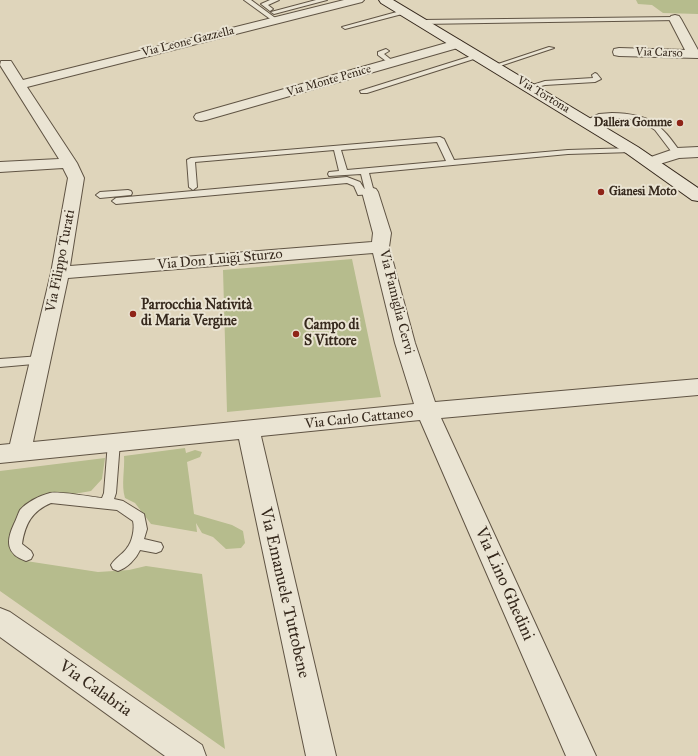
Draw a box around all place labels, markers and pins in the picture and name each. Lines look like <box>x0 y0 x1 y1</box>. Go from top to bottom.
place label: Dallera Gomme <box>594 116 672 130</box>
marker: Dallera Gomme <box>675 118 685 128</box>
place label: Gianesi Moto <box>609 185 677 199</box>
marker: Gianesi Moto <box>596 187 606 197</box>
place label: Parrocchia Natività di Maria Vergine <box>141 298 252 330</box>
marker: Parrocchia Natività di Maria Vergine <box>128 309 138 319</box>
place label: Campo di S Vittore <box>304 318 359 350</box>
marker: Campo di S Vittore <box>291 329 301 339</box>

